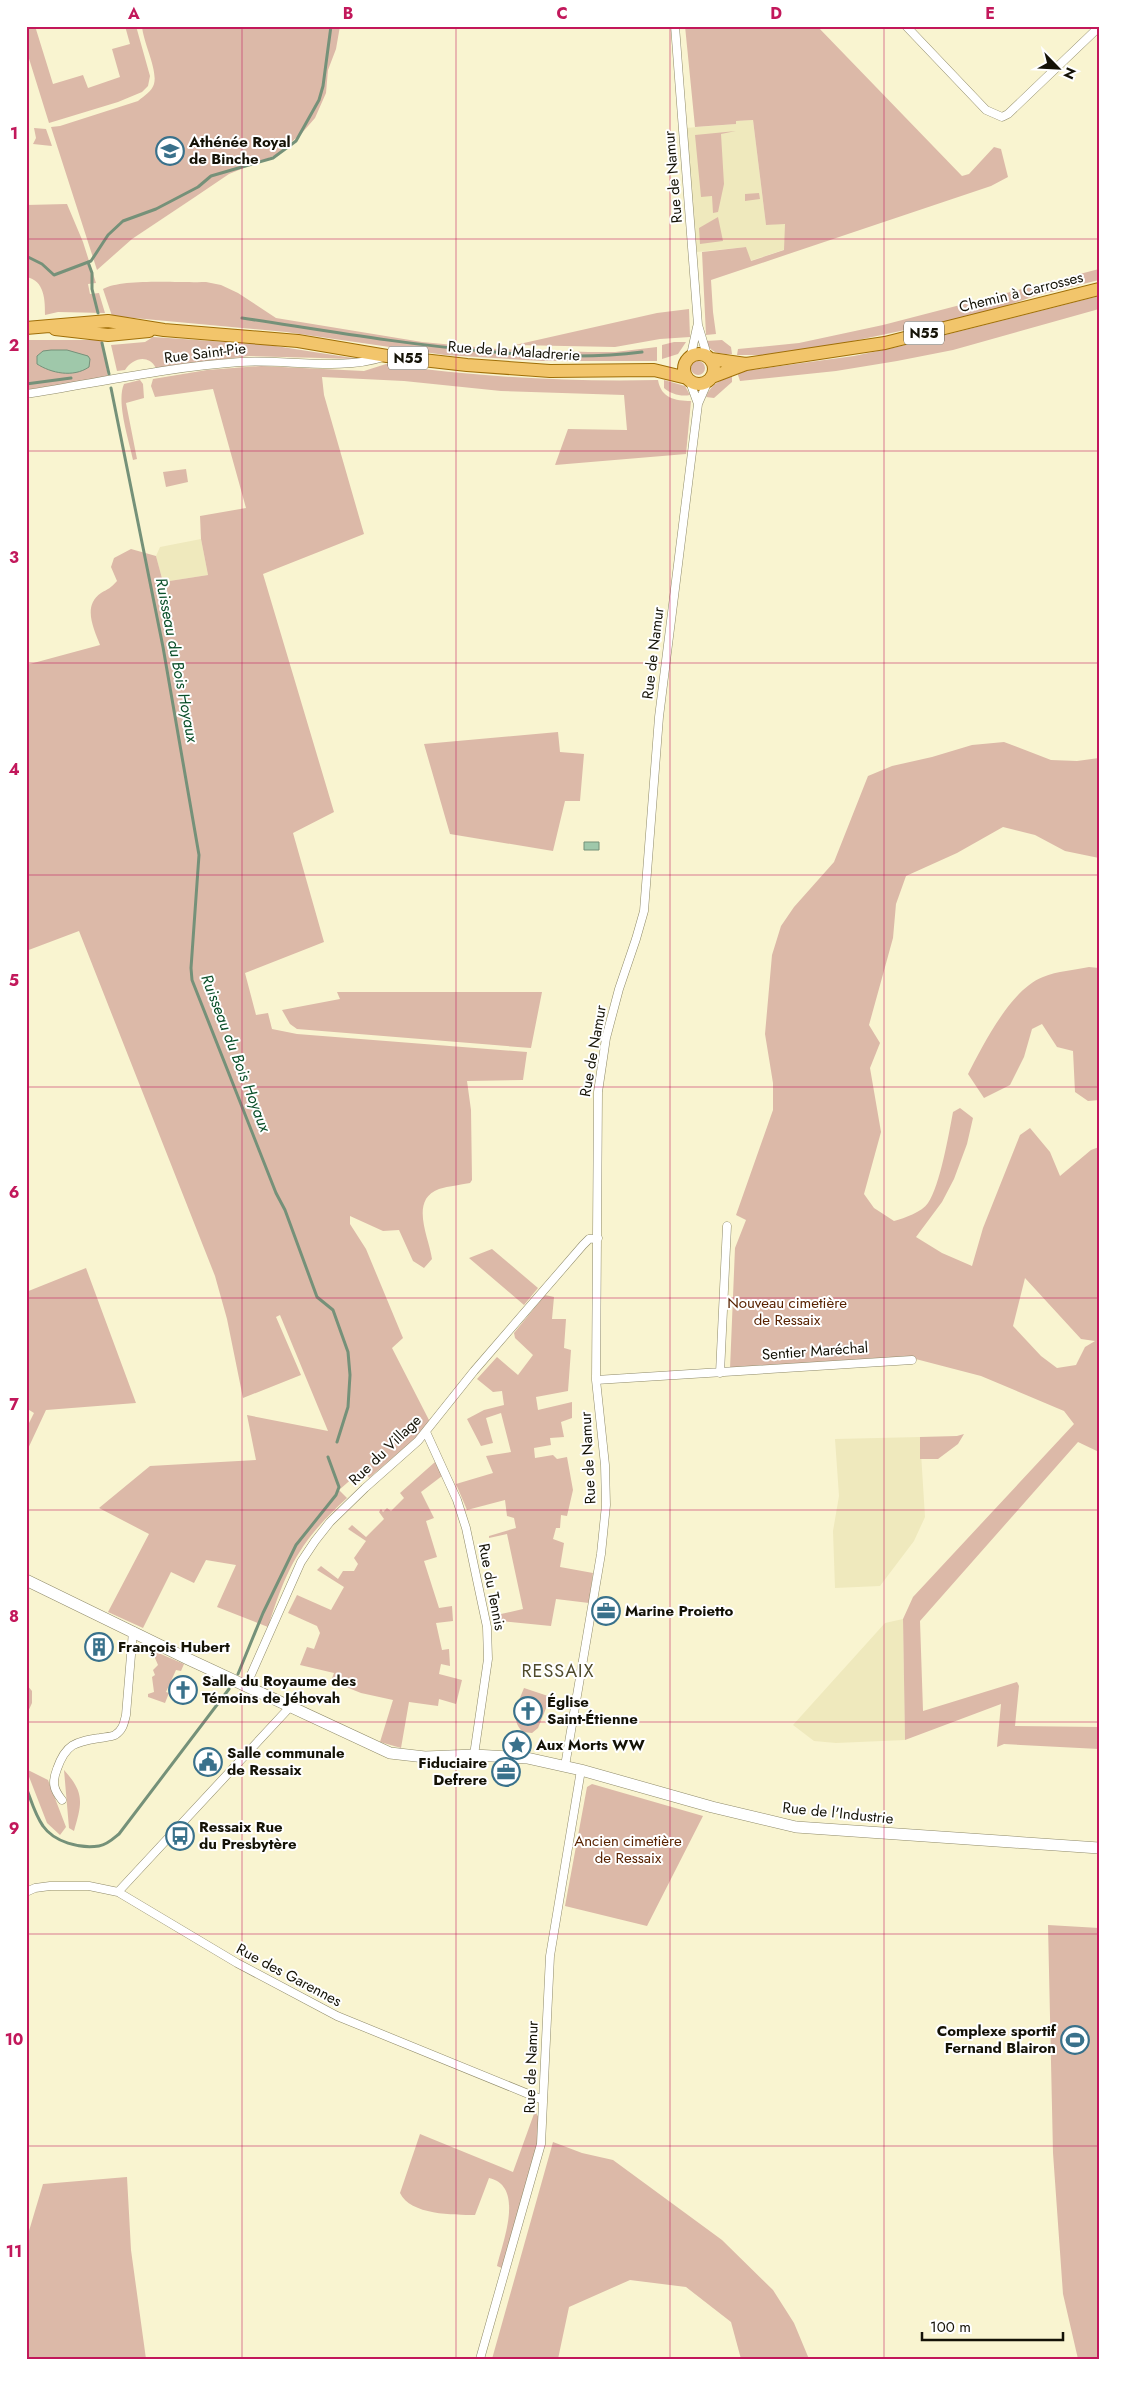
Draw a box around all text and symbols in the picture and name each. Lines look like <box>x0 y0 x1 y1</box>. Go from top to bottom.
text: A <box>127 2 140 25</box>
text: B <box>343 2 353 25</box>
text: C <box>556 2 568 25</box>
text: D <box>770 2 782 25</box>
text: E <box>985 2 995 25</box>
north arrow <box>1032 42 1082 92</box>
text: N <box>1058 64 1081 82</box>
text: 1 <box>10 122 18 145</box>
street label: Rue de Namur <box>658 129 688 224</box>
place label: Athénée Royal de Binche <box>188 131 291 170</box>
school or university icon: Athénée Royal de Binche <box>155 136 185 166</box>
street label: Chemin à Carrosses <box>957 266 1085 318</box>
road number: N55 <box>904 322 944 344</box>
text: 2 <box>9 334 19 357</box>
street label: Rue de la Maladrerie <box>447 335 581 367</box>
street label: Rue Saint-Pie <box>163 337 247 369</box>
road number: N55 <box>388 346 428 369</box>
text: 3 <box>9 546 19 569</box>
water label: Ruisseau du Bois Hoyaux <box>150 576 204 746</box>
street label: Rue de Namur <box>636 605 670 700</box>
text: 4 <box>8 758 20 781</box>
text: 5 <box>9 969 19 992</box>
water label: Ruisseau du Bois Hoyaux <box>195 971 277 1136</box>
street label: Rue de Namur <box>574 1003 612 1099</box>
text: 6 <box>9 1181 19 1204</box>
park label: Nouveau cimetière de Ressaix <box>727 1292 847 1331</box>
street label: Sentier Maréchal <box>761 1336 869 1366</box>
text: 7 <box>9 1393 19 1416</box>
street label: Rue du Village <box>344 1409 427 1490</box>
street label: Rue de Namur <box>575 1410 601 1505</box>
street label: Rue du Tennis <box>473 1542 511 1632</box>
office icon: Marine Proietto <box>591 1596 621 1626</box>
place label: Marine Proietto <box>625 1600 734 1622</box>
text: 8 <box>9 1605 19 1628</box>
building icon: François Hubert <box>84 1632 114 1662</box>
place label: François Hubert <box>118 1636 230 1658</box>
district label: RESSAIX <box>522 1658 595 1684</box>
place label: Salle du Royaume des Témoins de Jéhovah <box>202 1670 356 1709</box>
church icon: Salle du Royaume des Témoins de Jéhovah <box>168 1675 198 1705</box>
place label: Église Saint-Étienne <box>547 1691 638 1730</box>
church icon: Église Saint-Étienne <box>513 1696 543 1726</box>
place icon: Aux Morts WW <box>502 1730 532 1760</box>
place label: Aux Morts WW <box>535 1734 645 1756</box>
place label: Salle communale de Ressaix <box>227 1742 345 1781</box>
public building icon: Salle communale de Ressaix <box>193 1747 223 1777</box>
place label: Fiduciaire Defrere <box>418 1752 487 1791</box>
office icon: Fiduciaire Defrere <box>491 1757 521 1787</box>
street label: Rue de l'Industrie <box>781 1796 895 1830</box>
place label: Ressaix Rue du Presbytère <box>199 1816 297 1855</box>
text: 9 <box>9 1817 19 1840</box>
bus stop icon: Ressaix Rue du Presbytère <box>165 1821 195 1851</box>
park label: Ancien cimetière de Ressaix <box>574 1830 682 1869</box>
street label: Rue des Garennes <box>232 1938 346 2012</box>
street label: Rue de Namur <box>518 2019 544 2114</box>
place label: Complexe sportif Fernand Blairon <box>937 2020 1057 2059</box>
sports icon: Complexe sportif Fernand Blairon <box>1060 2025 1090 2055</box>
text: 10 <box>5 2028 23 2051</box>
text: 11 <box>6 2240 22 2263</box>
scale bar <box>922 2310 1064 2342</box>
text: 100 m <box>930 2316 971 2338</box>

